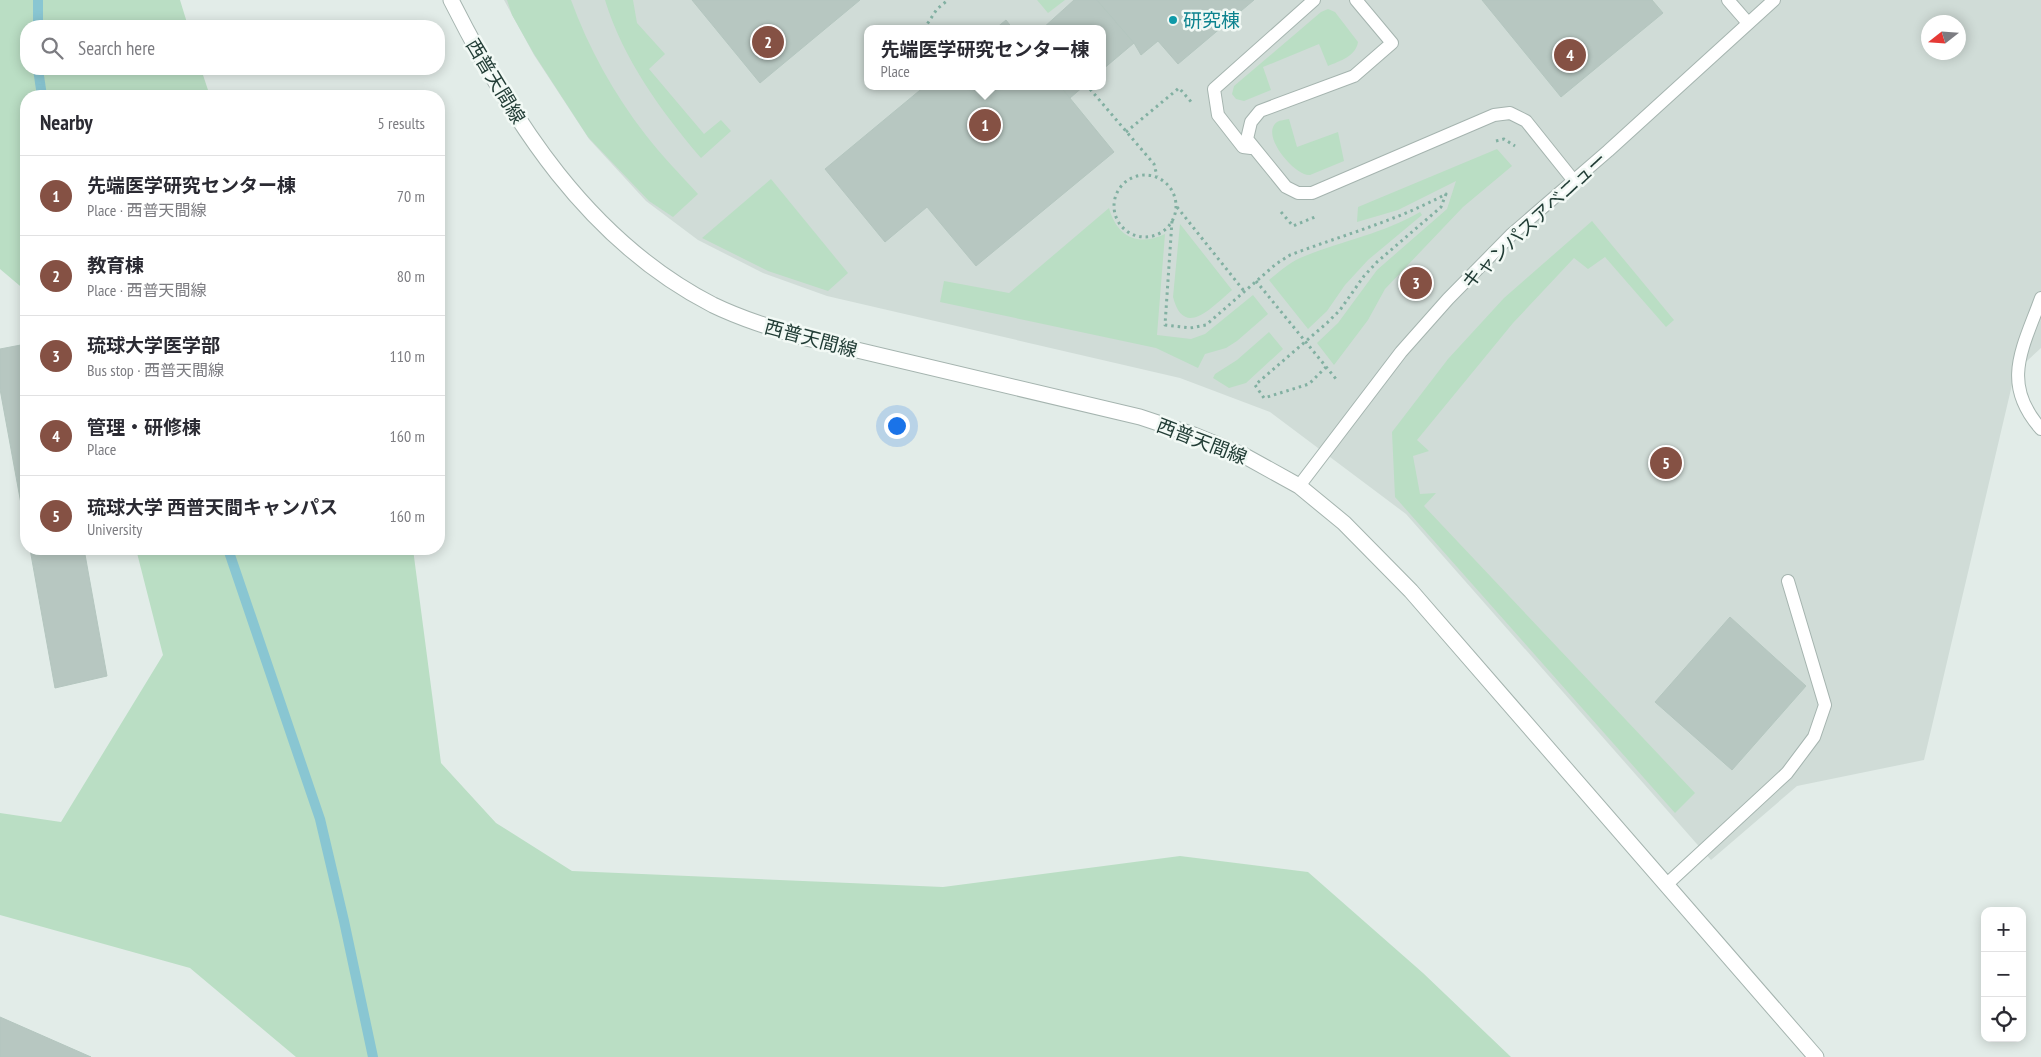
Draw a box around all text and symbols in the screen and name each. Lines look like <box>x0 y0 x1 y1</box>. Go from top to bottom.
place label: 研究棟 <box>1183 8 1240 32</box>
marker: 研究棟 <box>1167 14 1179 26</box>
north arrow <box>1921 15 1966 60</box>
search box <box>20 20 445 75</box>
pin: 2 <box>752 23 784 61</box>
popup <box>864 25 1106 90</box>
icon: search <box>38 34 66 62</box>
street label: 西普天間線 <box>461 34 531 128</box>
text: Search here <box>78 36 155 60</box>
pin: 4 <box>1554 36 1586 74</box>
text: 先端医学研究センター棟 <box>880 37 1090 61</box>
text: Place <box>880 61 910 81</box>
pin: 1 <box>969 106 1001 144</box>
text: Nearby <box>40 109 93 136</box>
text: 5 results <box>378 113 425 133</box>
street label: キャンパスアベニュー <box>1456 147 1612 293</box>
text: 先端医学研究センター棟 <box>87 173 296 197</box>
text: 1 <box>52 186 60 206</box>
text: 70 m <box>397 186 425 206</box>
text: Place · 西普天間線 <box>87 200 207 220</box>
text: 教育棟 <box>87 253 144 277</box>
pin: 3 <box>1400 264 1432 302</box>
text: 2 <box>52 266 60 286</box>
text: 80 m <box>397 266 425 286</box>
text: Place · 西普天間線 <box>87 280 207 300</box>
street label: 西普天間線 <box>762 314 860 362</box>
text: 琉球大学医学部 <box>87 333 220 357</box>
text: 3 <box>52 346 60 366</box>
text: 110 m <box>390 346 425 366</box>
text: Bus stop · 西普天間線 <box>87 360 224 380</box>
your location <box>884 413 910 439</box>
street label: 西普天間線 <box>1153 413 1251 469</box>
text: 管理・研修棟 <box>87 415 201 439</box>
text: 4 <box>52 426 60 446</box>
text: 160 m <box>390 426 425 446</box>
text: Place <box>87 439 116 459</box>
pin: 5 <box>1650 444 1682 482</box>
text: 琉球大学 西普天間キャンパス <box>87 495 338 519</box>
text: 5 <box>52 506 60 526</box>
text: 160 m <box>390 506 425 526</box>
text: University <box>87 519 142 539</box>
map controls <box>1981 907 2026 1042</box>
button: + <box>1981 907 2026 952</box>
button: − <box>1981 952 2026 997</box>
button: locate <box>1981 997 2026 1042</box>

